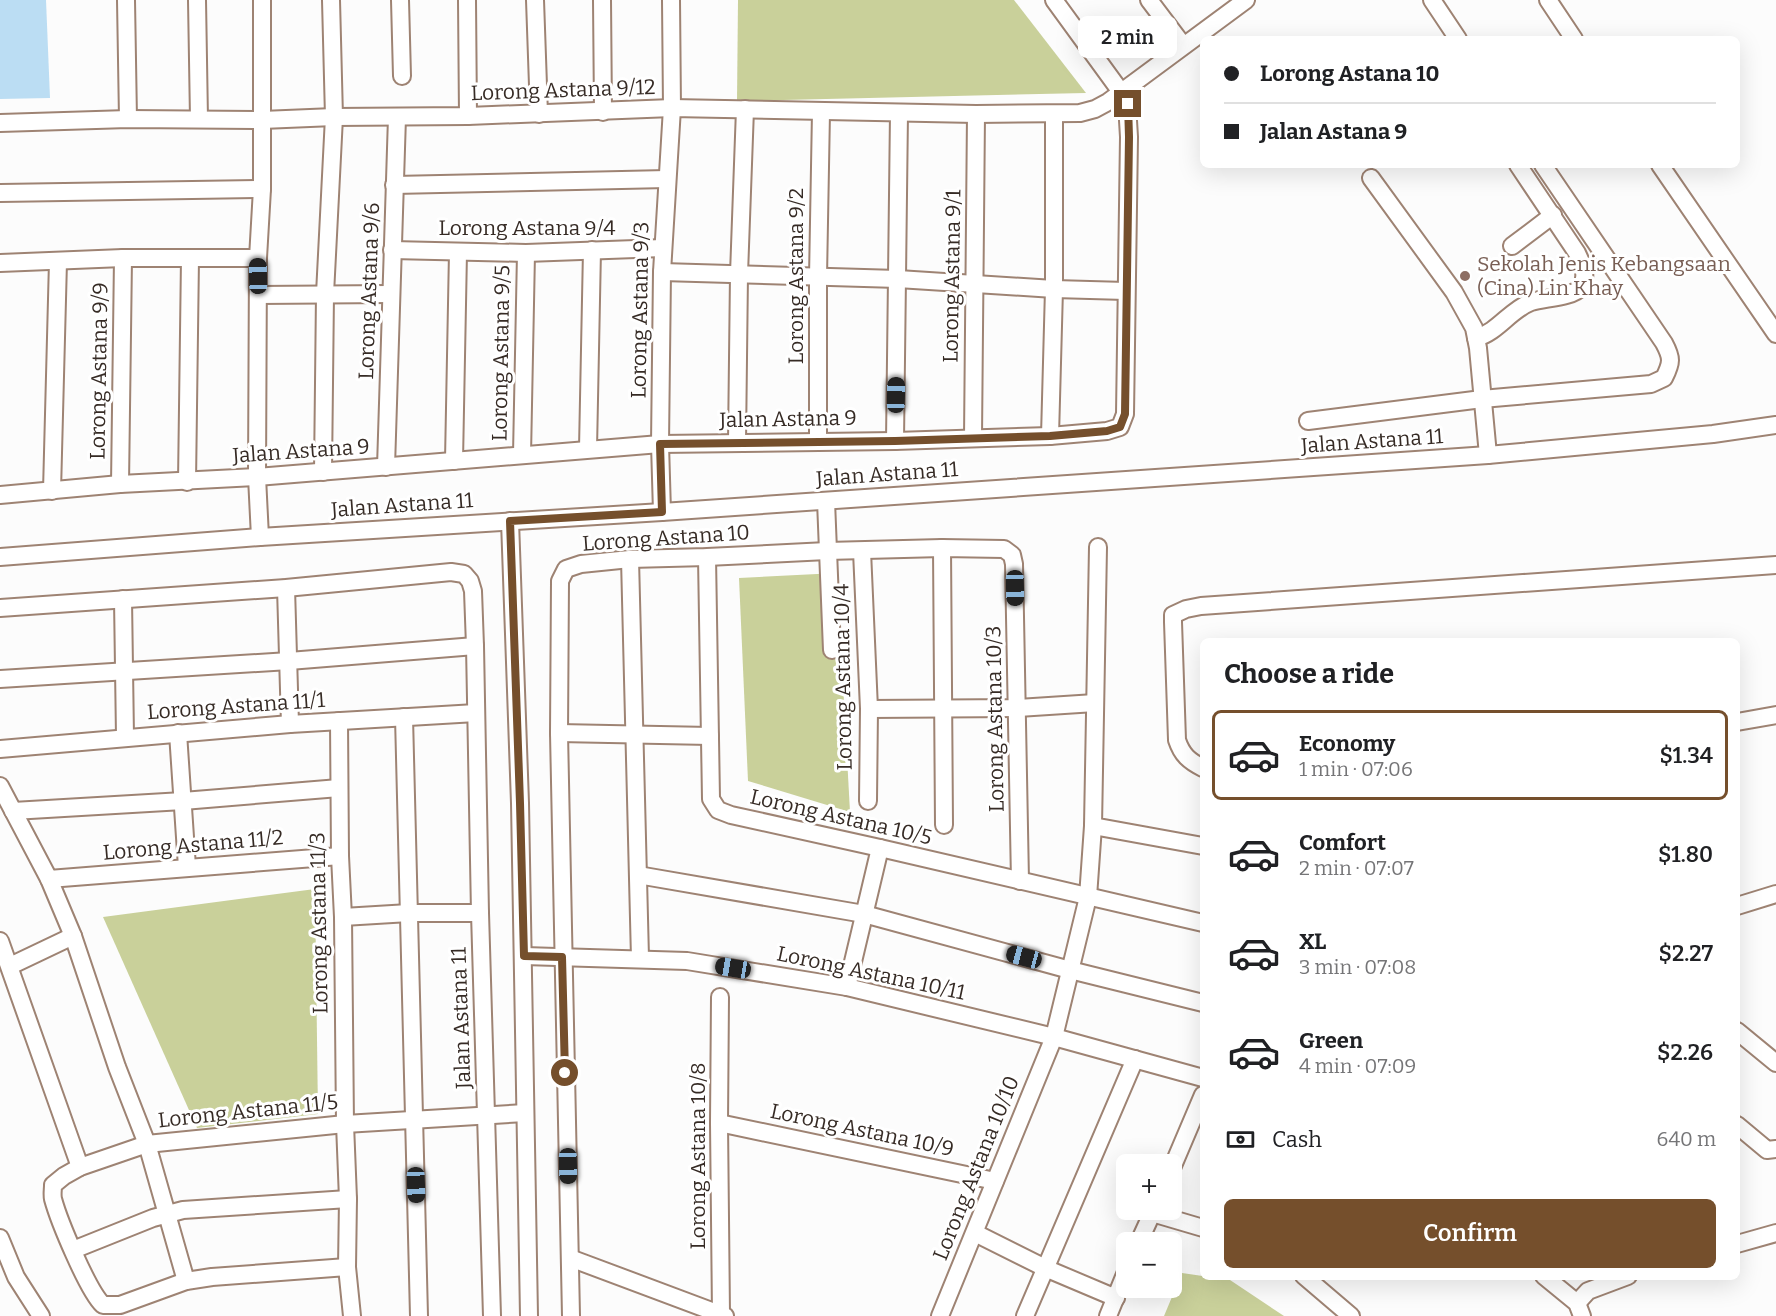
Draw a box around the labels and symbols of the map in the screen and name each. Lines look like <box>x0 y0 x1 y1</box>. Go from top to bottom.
callout: 2 min <box>1078 17 1178 59</box>
street label: Lorong Astana 9/12 <box>470 74 656 106</box>
route end <box>1114 90 1141 117</box>
street label: Lorong Astana 9/2 <box>783 188 809 364</box>
street label: Lorong Astana 9/1 <box>937 189 967 363</box>
street label: Lorong Astana 9/6 <box>353 202 385 380</box>
street label: Lorong Astana 9/4 <box>438 215 616 241</box>
street label: Lorong Astana 9/3 <box>625 221 655 399</box>
place label: Sekolah Jenis Kebangsaan (Cina) Lin Khay <box>1477 251 1731 301</box>
car <box>249 258 267 294</box>
street label: Lorong Astana 9/5 <box>486 265 516 441</box>
marker: Sekolah Jenis Kebangsaan (Cina) Lin Khay <box>1458 269 1472 283</box>
street label: Lorong Astana 9/9 <box>84 282 114 460</box>
car <box>887 377 905 413</box>
street label: Jalan Astana 9 <box>718 405 857 433</box>
street label: Jalan Astana 11 <box>1299 423 1444 459</box>
street label: Jalan Astana 9 <box>231 433 370 469</box>
street label: Jalan Astana 11 <box>814 456 959 492</box>
street label: Jalan Astana 11 <box>329 487 474 523</box>
street label: Lorong Astana 10 <box>581 519 751 557</box>
car <box>1006 570 1024 606</box>
street label: Lorong Astana 10/4 <box>828 583 858 771</box>
street label: Lorong Astana 10/3 <box>980 626 1010 812</box>
street label: Lorong Astana 11/1 <box>146 687 326 725</box>
street label: Lorong Astana 10/5 <box>748 783 934 851</box>
street label: Lorong Astana 11/2 <box>102 824 284 866</box>
street label: Lorong Astana 11/3 <box>304 832 334 1014</box>
street label: Lorong Astana 10/11 <box>775 940 968 1006</box>
car <box>1004 944 1044 970</box>
street label: Jalan Astana 11 <box>446 946 477 1091</box>
car <box>714 956 752 980</box>
route start <box>551 1059 578 1086</box>
street label: Lorong Astana 10/8 <box>685 1062 711 1250</box>
street label: Lorong Astana 10/10 <box>927 1072 1025 1264</box>
street label: Lorong Astana 11/5 <box>157 1089 339 1133</box>
street label: Lorong Astana 10/9 <box>768 1098 956 1162</box>
car <box>559 1148 577 1184</box>
car <box>406 1167 426 1203</box>

